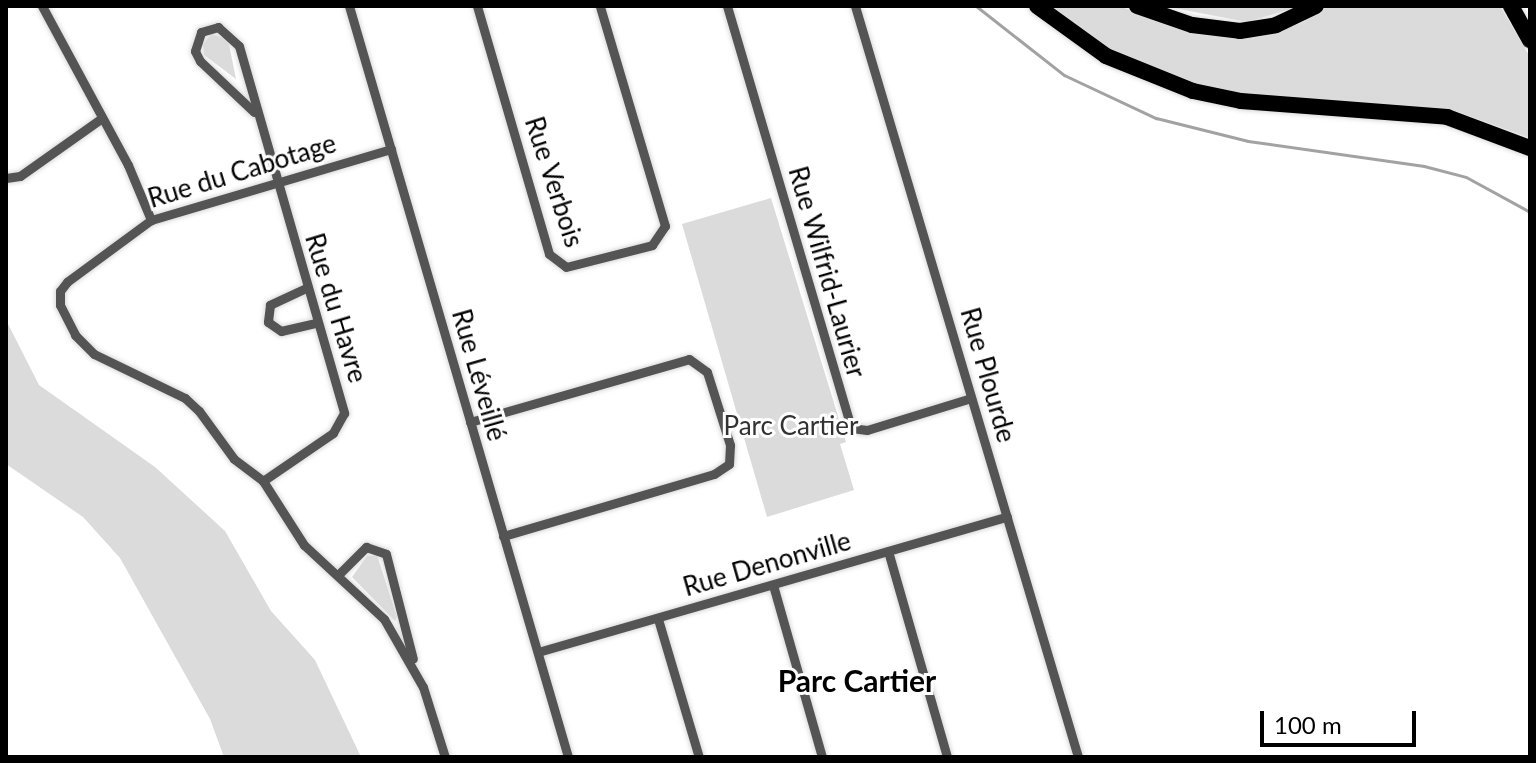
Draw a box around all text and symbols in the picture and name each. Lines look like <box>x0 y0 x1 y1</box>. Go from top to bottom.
street label: Rue Verbois <box>518 112 590 252</box>
street label: Rue du Cabotage <box>144 128 340 214</box>
street label: Rue Wilfrid-Laurier <box>782 163 872 381</box>
street label: Rue du Havre <box>298 230 374 386</box>
street label: Rue Plourde <box>954 304 1022 446</box>
street label: Rue Léveillé <box>445 306 513 444</box>
park label: Parc Cartier <box>723 410 859 442</box>
street label: Rue Denonville <box>680 525 854 603</box>
district label: Parc Cartier <box>778 662 936 698</box>
scale bar <box>1264 695 1420 745</box>
text: 100 m <box>1274 710 1342 739</box>

